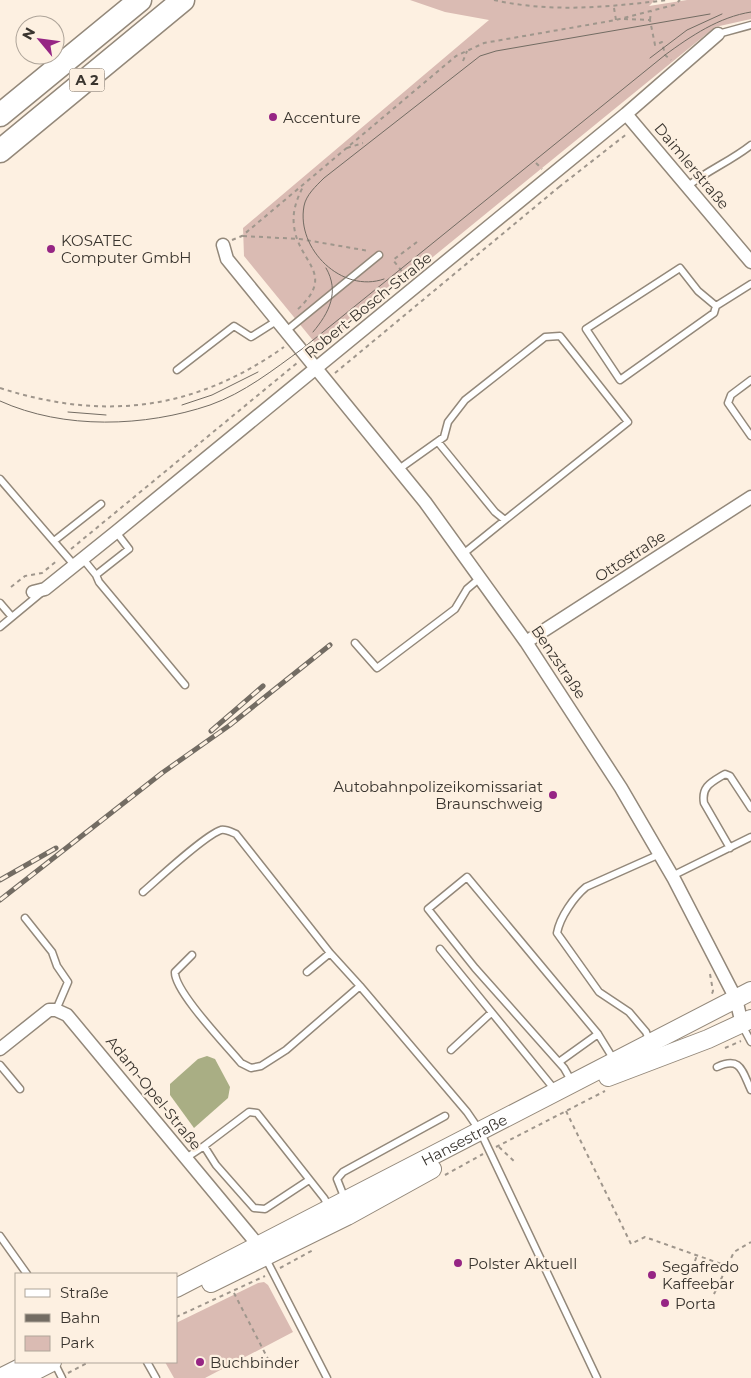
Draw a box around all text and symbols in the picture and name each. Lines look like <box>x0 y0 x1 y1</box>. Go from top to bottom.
north arrow <box>15 15 65 65</box>
text: N <box>18 24 39 43</box>
road number: A 2 <box>70 68 104 92</box>
place label: Accenture <box>283 108 361 127</box>
marker: Accenture <box>267 111 279 123</box>
street label: Daimlerstraße <box>650 119 734 213</box>
place label: KOSATEC Computer GmbH <box>61 231 192 267</box>
marker: KOSATEC Computer GmbH <box>45 243 57 255</box>
street label: Robert-Bosch-Straße <box>301 248 435 362</box>
street label: Ottostraße <box>591 526 669 586</box>
street label: Benzstraße <box>527 621 591 703</box>
place label: Autobahnpolizeikomissariat Braunschweig <box>333 777 543 813</box>
marker: Autobahnpolizeikomissariat Braunschweig <box>547 789 559 801</box>
street label: Adam-Opel-Straße <box>102 1032 206 1154</box>
street label: Hansestraße <box>418 1109 510 1169</box>
place label: Polster Aktuell <box>468 1254 577 1273</box>
marker: Polster Aktuell <box>452 1257 464 1269</box>
place label: Segafredo Kaffeebar <box>662 1257 739 1293</box>
marker: Segafredo Kaffeebar <box>646 1269 658 1281</box>
legend <box>15 1273 178 1363</box>
text: Straße <box>60 1283 109 1302</box>
place label: Porta <box>675 1294 716 1313</box>
marker: Porta <box>659 1297 671 1309</box>
text: Bahn <box>60 1308 100 1327</box>
text: Park <box>60 1333 94 1352</box>
place label: Buchbinder <box>210 1353 299 1372</box>
marker: Buchbinder <box>194 1356 206 1368</box>

